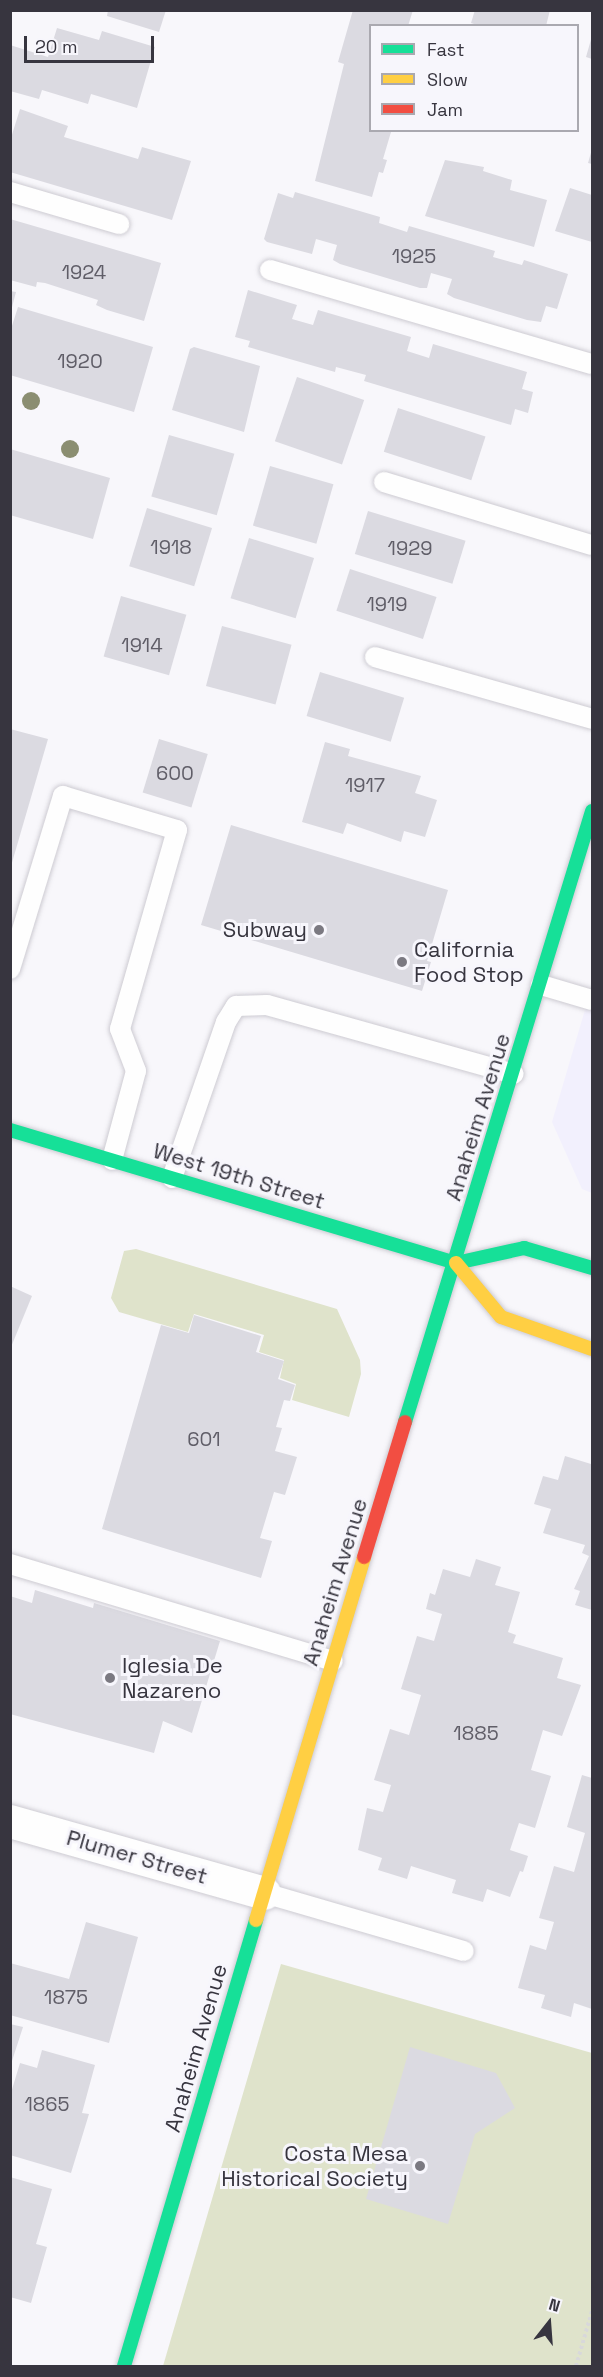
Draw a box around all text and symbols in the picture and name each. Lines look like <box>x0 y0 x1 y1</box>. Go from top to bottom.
scale bar <box>27 24 158 62</box>
legend <box>369 24 579 132</box>
text: 20 m <box>35 35 78 58</box>
text: Fast <box>427 38 464 61</box>
text: Slow <box>427 68 468 91</box>
text: Jam <box>427 98 463 121</box>
house number: 1925 <box>392 244 436 268</box>
house number: 1924 <box>62 260 106 284</box>
house number: 1920 <box>57 349 103 373</box>
house number: 1918 <box>150 535 192 559</box>
house number: 1929 <box>388 536 432 560</box>
house number: 1919 <box>366 592 408 616</box>
house number: 1914 <box>121 633 163 657</box>
house number: 600 <box>156 761 194 785</box>
house number: 1917 <box>345 773 385 797</box>
place label: Subway <box>223 917 307 943</box>
marker: Subway <box>312 923 326 937</box>
place label: California Food Stop <box>414 936 524 987</box>
marker: California Food Stop <box>395 955 409 969</box>
street label: Anaheim Avenue <box>440 1030 516 1204</box>
street label: West 19th Street <box>150 1137 328 1215</box>
house number: 601 <box>187 1427 221 1451</box>
street label: Anaheim Avenue <box>297 1495 373 1669</box>
place label: Iglesia De Nazareno <box>122 1652 223 1704</box>
marker: Iglesia De Nazareno <box>103 1671 117 1685</box>
house number: 1885 <box>453 1721 499 1745</box>
street label: Plumer Street <box>64 1824 210 1890</box>
street label: Anaheim Avenue <box>159 1961 233 2135</box>
house number: 1875 <box>44 1985 88 2009</box>
house number: 1865 <box>24 2092 70 2116</box>
place label: Costa Mesa Historical Society <box>221 2140 408 2192</box>
marker: Costa Mesa Historical Society <box>413 2159 427 2173</box>
north arrow <box>519 2293 579 2353</box>
text: N <box>546 2294 563 2317</box>

